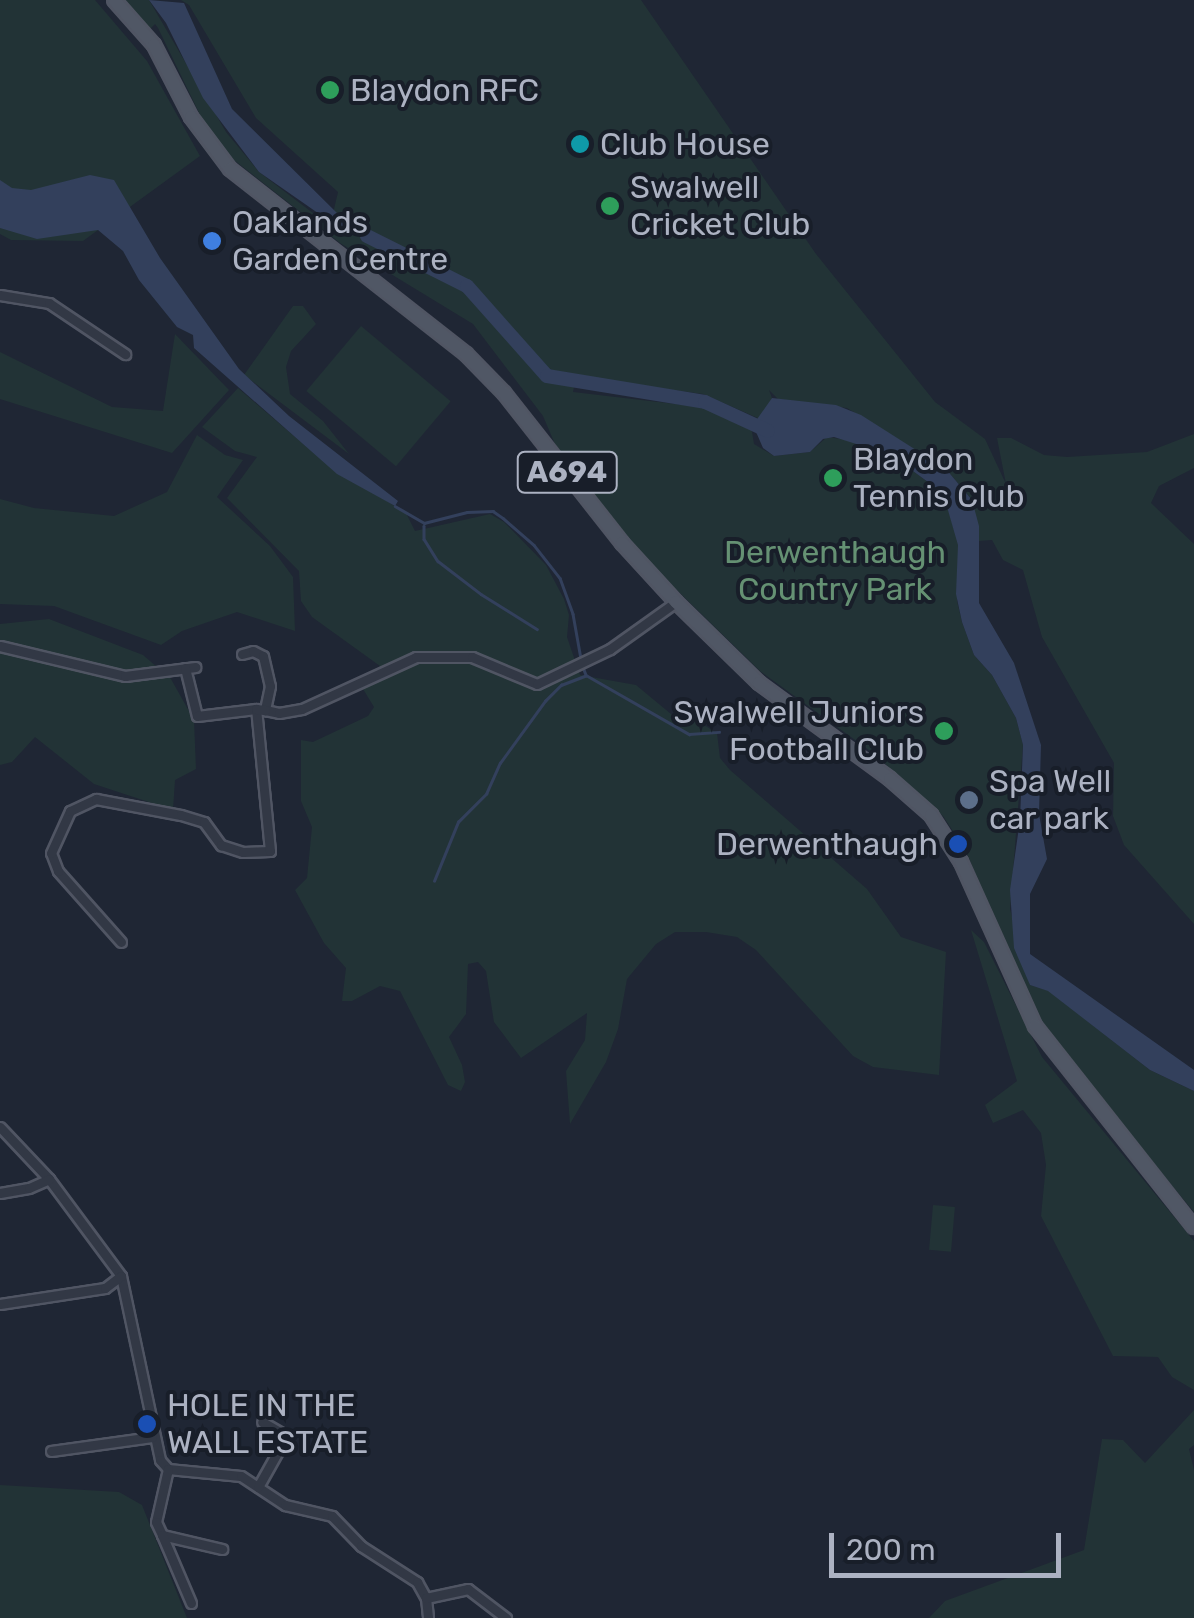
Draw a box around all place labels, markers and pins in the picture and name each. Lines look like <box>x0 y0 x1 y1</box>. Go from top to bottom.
place label: Blaydon RFC <box>350 71 539 109</box>
marker: Blaydon RFC <box>319 79 341 101</box>
place label: Club House <box>600 125 770 163</box>
marker: Club House <box>569 133 591 155</box>
place label: Swalwell Cricket Club <box>630 169 810 244</box>
marker: Swalwell Cricket Club <box>599 195 621 217</box>
place label: Oaklands Garden Centre <box>232 204 448 279</box>
marker: Oaklands Garden Centre <box>201 230 223 252</box>
place label: Blaydon Tennis Club <box>853 441 1024 516</box>
marker: Blaydon Tennis Club <box>822 467 844 489</box>
place label: Swalwell Juniors Football Club <box>674 694 924 769</box>
marker: Swalwell Juniors Football Club <box>933 720 955 742</box>
place label: Spa Well car park <box>989 763 1112 838</box>
marker: Spa Well car park <box>958 789 980 811</box>
place label: Derwenthaugh <box>716 825 938 863</box>
marker: Derwenthaugh <box>947 833 969 855</box>
place label: HOLE IN THE WALL ESTATE <box>167 1387 369 1462</box>
marker: HOLE IN THE WALL ESTATE <box>136 1413 158 1435</box>

